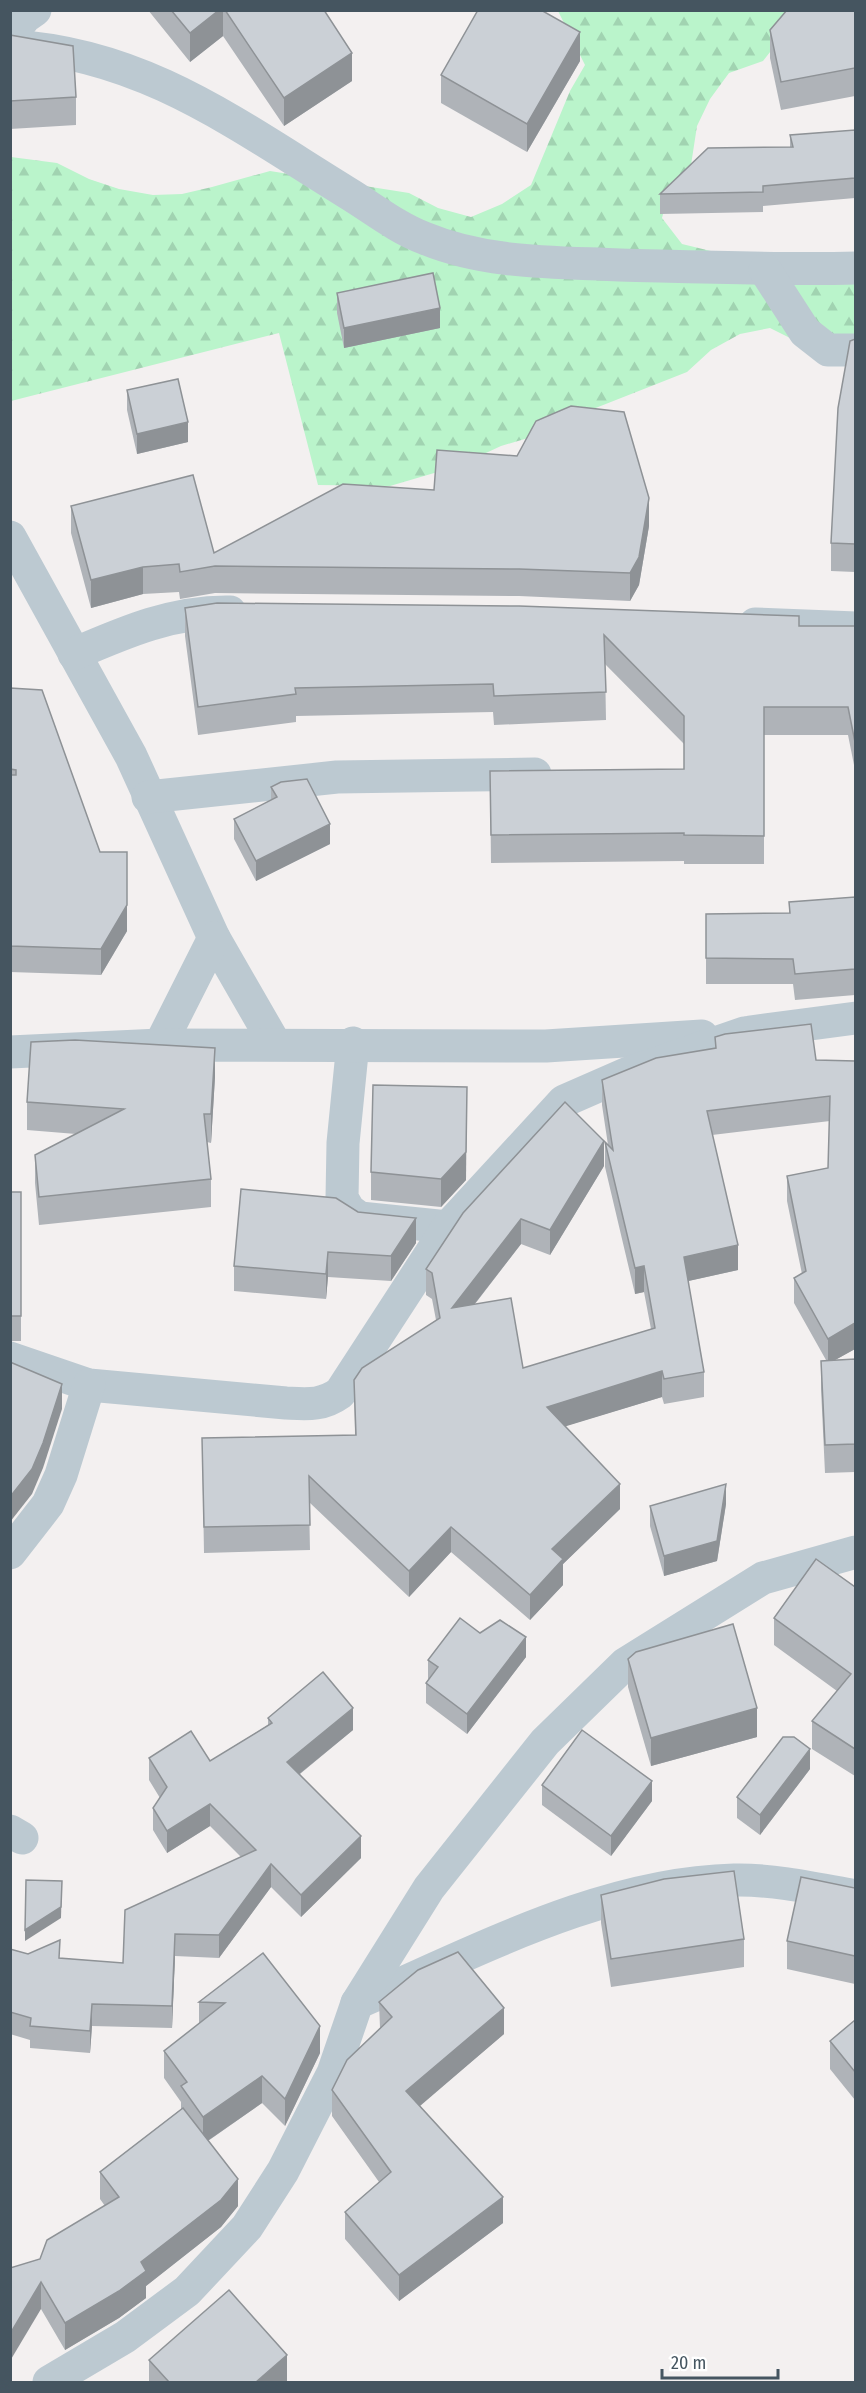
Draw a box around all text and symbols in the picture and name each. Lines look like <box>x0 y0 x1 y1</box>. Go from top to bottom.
scale bar <box>662 2342 778 2380</box>
text: 20 m <box>671 2352 706 2374</box>

